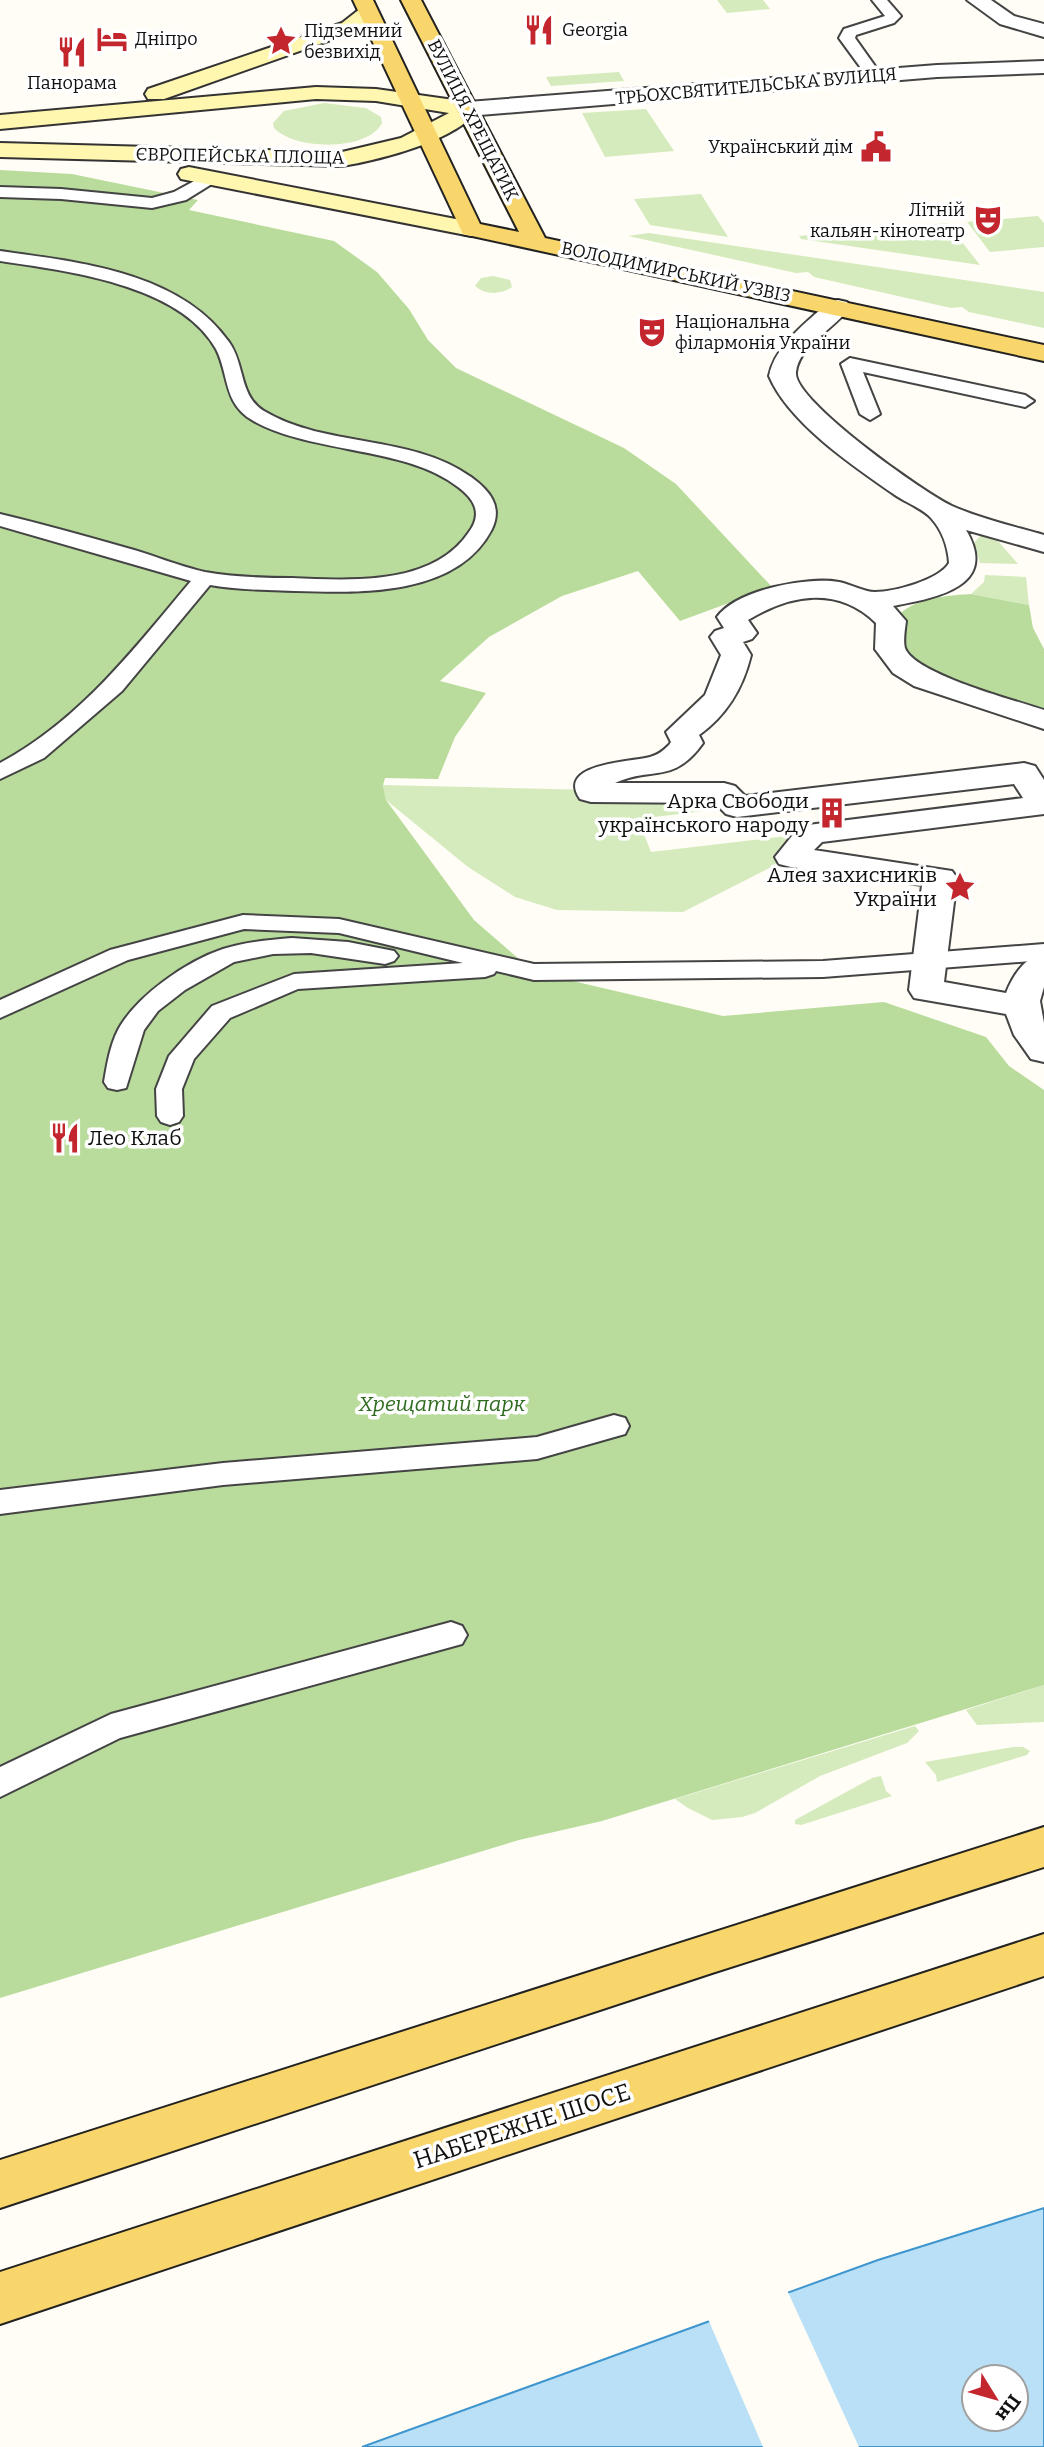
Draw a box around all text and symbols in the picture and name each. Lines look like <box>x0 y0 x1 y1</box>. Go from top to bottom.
restaurant icon: Georgia <box>522 13 556 47</box>
place label: Georgia <box>562 19 628 41</box>
place label: Підземний безвихід <box>304 20 403 63</box>
hotel icon: Дніпро <box>95 22 129 56</box>
place icon: Підземний безвихід <box>264 24 298 58</box>
place label: Дніпро <box>135 28 198 50</box>
restaurant icon: Панорама <box>55 35 89 69</box>
street label: ВУЛИЦЯ ХРЕЩАТИК <box>423 36 523 204</box>
street label: ТРЬОХСВЯТИТЕЛЬСЬКА ВУЛИЦЯ <box>614 63 898 109</box>
place label: Панорама <box>27 72 117 94</box>
public building icon: Український дім <box>859 130 893 164</box>
place label: Український дім <box>708 136 853 158</box>
street label: ЄВРОПЕЙСЬКА ПЛОЩА <box>135 143 345 169</box>
place label: Літній кальян-кінотеатр <box>810 199 965 242</box>
theatre icon: Літній кальян-кінотеатр <box>971 203 1005 237</box>
street label: ВОЛОДИМИРСЬКИЙ УЗВІЗ <box>559 237 793 307</box>
place label: Національна філармонія України <box>675 311 850 354</box>
theatre icon: Національна філармонія України <box>635 315 669 349</box>
place label: Арка Свободи українського народу <box>597 788 810 838</box>
building icon: Арка Свободи українського народу <box>815 796 849 830</box>
place label: Алея захисників України <box>767 862 937 912</box>
place icon: Алея захисників України <box>943 870 977 904</box>
restaurant icon: Лео Клаб <box>48 1121 82 1155</box>
place label: Лео Клаб <box>88 1125 181 1151</box>
park label: Хрещатий парк <box>358 1391 526 1417</box>
street label: НАБЕРЕЖНЕ ШОСЕ <box>410 2078 634 2174</box>
north arrow <box>960 2363 1030 2433</box>
text: Пн <box>991 2390 1026 2426</box>

